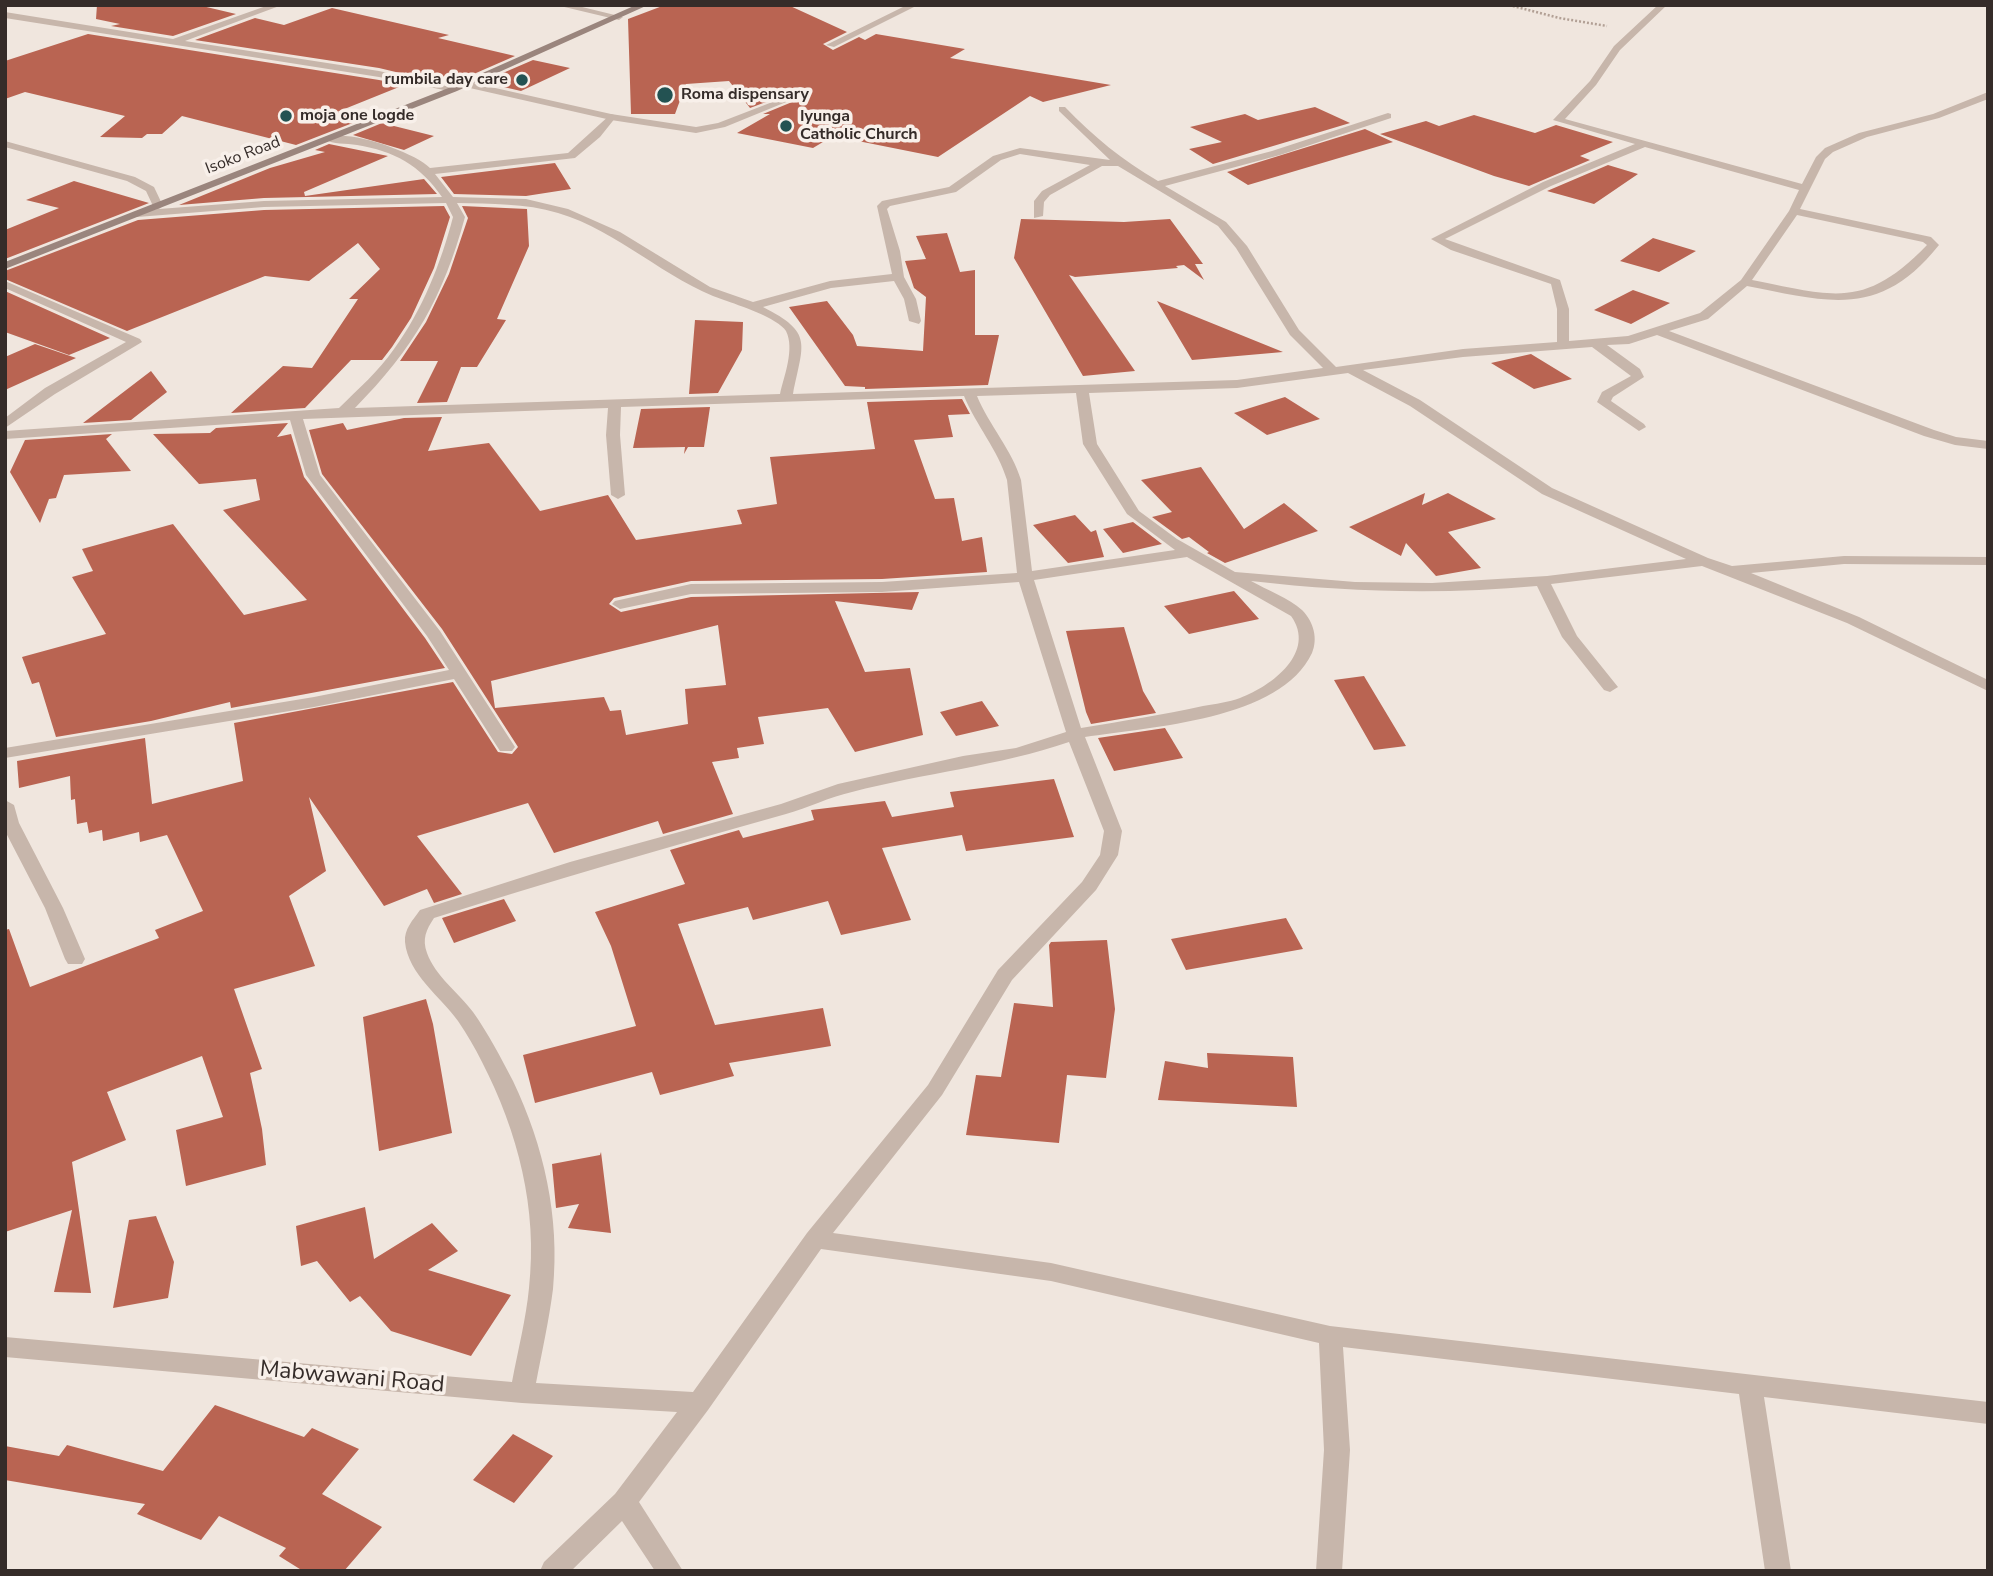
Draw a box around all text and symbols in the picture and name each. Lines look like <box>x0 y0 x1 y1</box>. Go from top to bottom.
place label: rumbila day care <box>384 70 508 90</box>
marker: rumbila day care <box>514 72 530 88</box>
marker: Roma dispensary <box>655 85 675 105</box>
place label: Roma dispensary <box>681 85 809 105</box>
place label: moja one logde <box>300 106 414 126</box>
place label: Iyunga Catholic Church <box>800 107 918 145</box>
marker: moja one logde <box>278 108 294 124</box>
marker: Iyunga Catholic Church <box>778 118 794 134</box>
street label: Isoko Road <box>203 133 283 179</box>
street label: Mabwawani Road <box>258 1356 446 1400</box>

